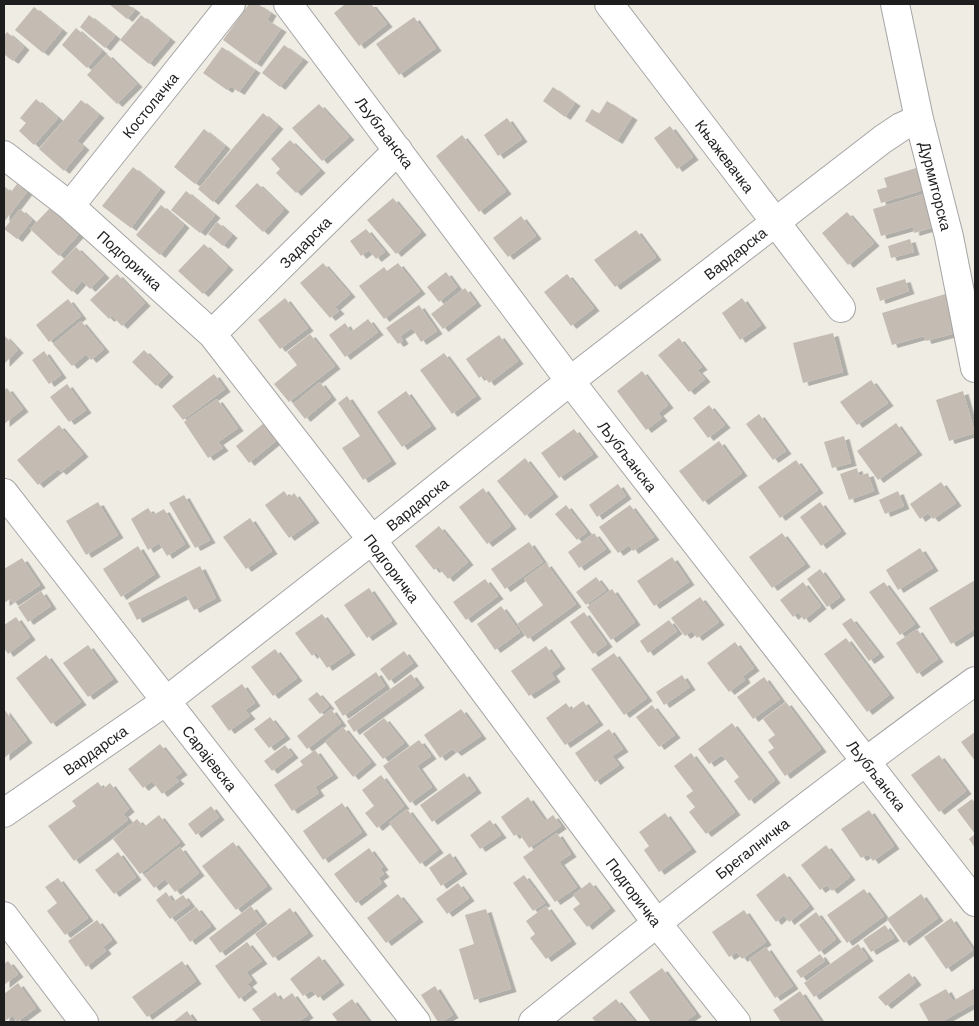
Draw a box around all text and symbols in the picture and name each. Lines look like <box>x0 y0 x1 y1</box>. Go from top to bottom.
street label: Костолачка <box>118 68 182 141</box>
street label: Љубљанска <box>352 93 418 172</box>
street label: Књажевачка <box>692 116 759 196</box>
street label: Дурмиторска <box>916 140 956 233</box>
street label: Задарска <box>275 212 335 272</box>
street label: Вардарска <box>700 223 770 283</box>
street label: Подгоричка <box>94 226 167 294</box>
street label: Љубљанска <box>595 417 662 496</box>
street label: Вардарска <box>382 473 452 534</box>
street label: Подгоричка <box>360 530 424 606</box>
street label: Вардарска <box>59 721 131 779</box>
street label: Сарајевска <box>179 722 242 795</box>
street label: Љубљанска <box>844 736 911 815</box>
street label: Брегалничка <box>712 813 793 882</box>
street label: Подгоричка <box>602 854 666 930</box>

